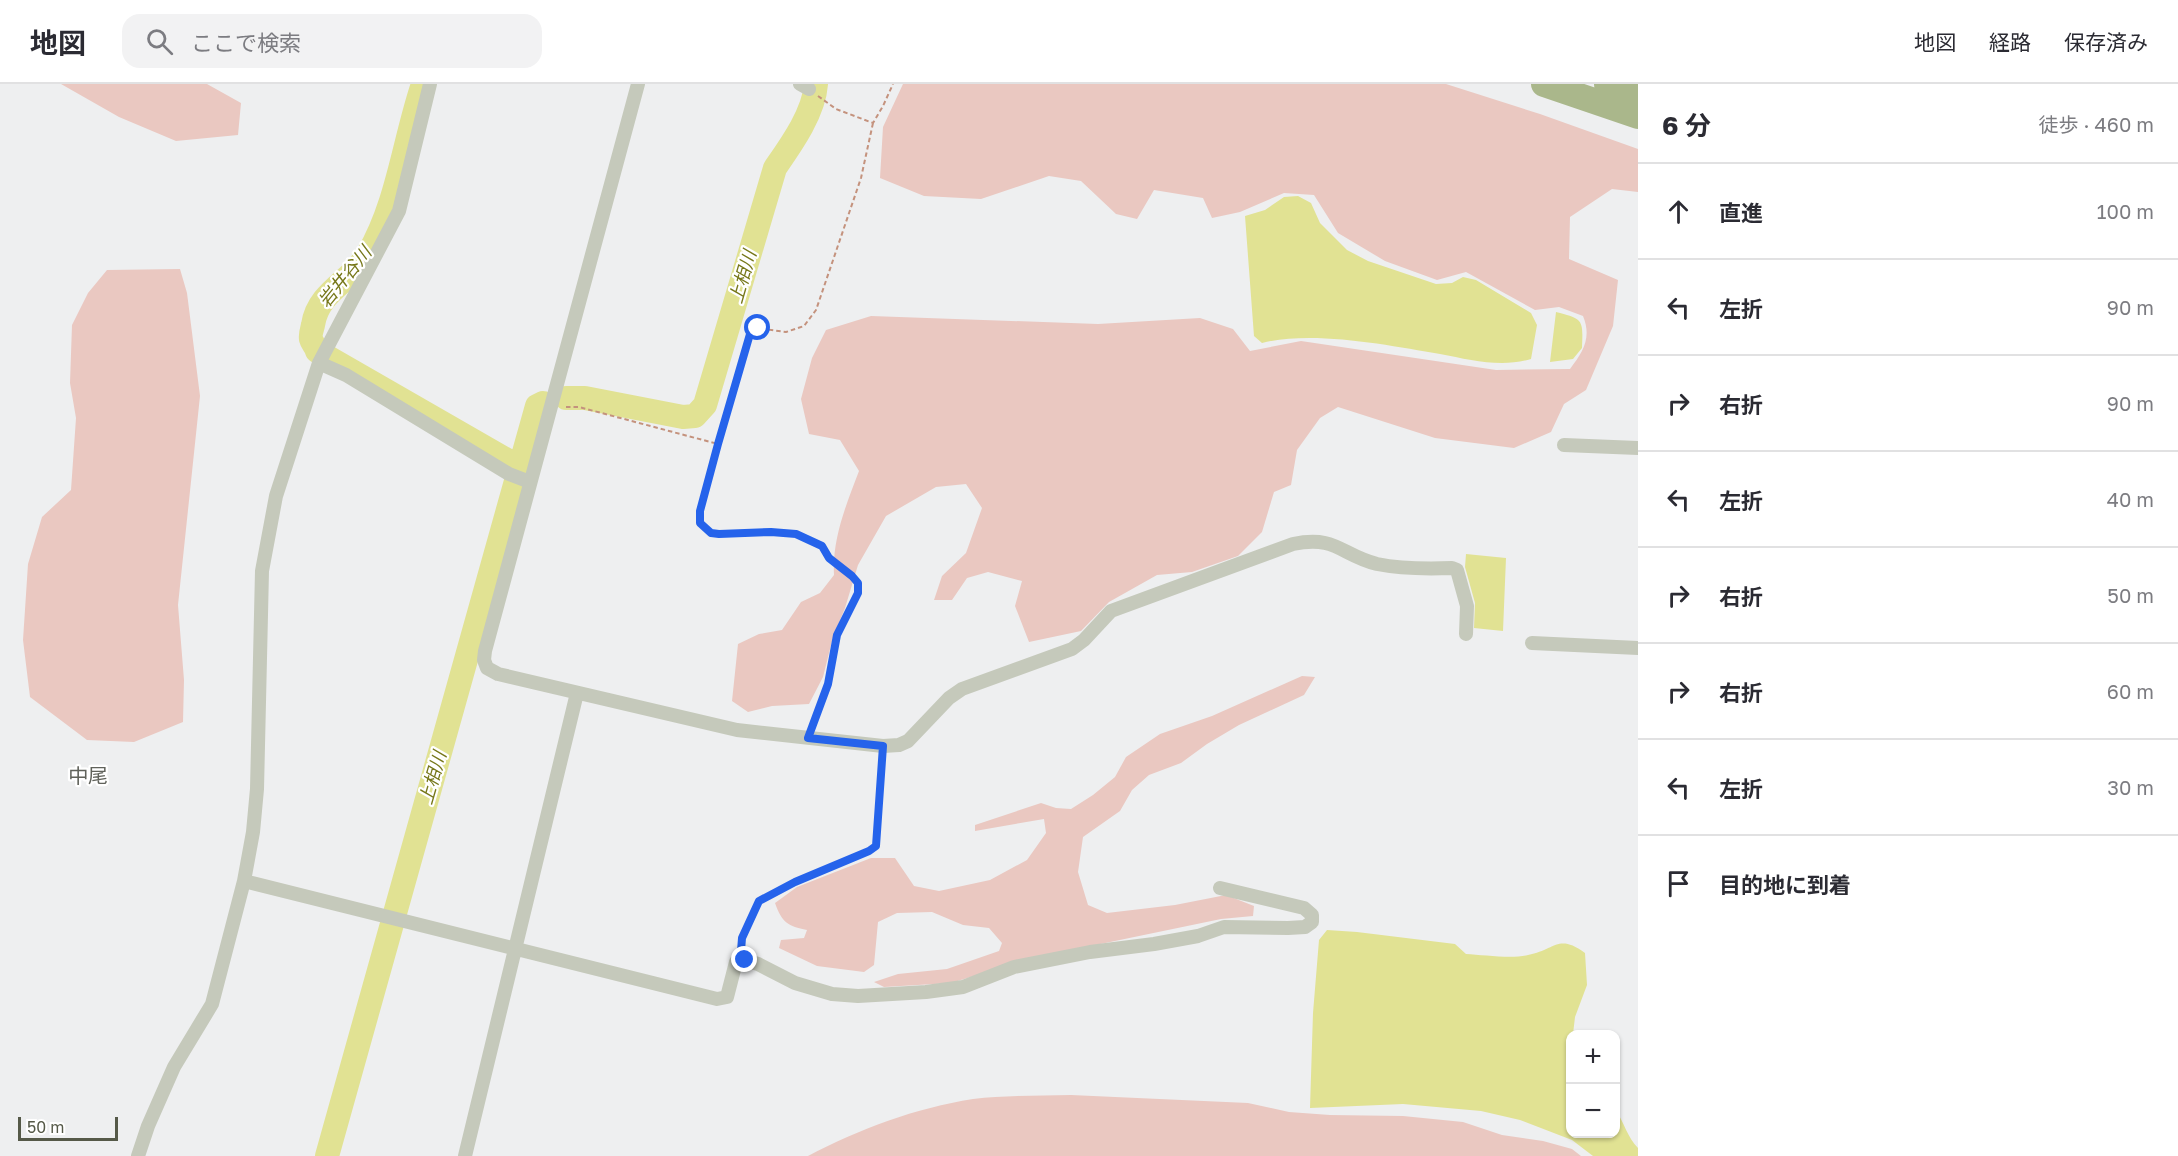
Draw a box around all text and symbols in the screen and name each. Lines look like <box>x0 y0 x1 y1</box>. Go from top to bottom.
search box <box>122 14 542 68</box>
icon: search <box>143 25 176 58</box>
text: 地図 <box>30 26 86 59</box>
text: ここで検索 <box>191 29 301 56</box>
text: 地図 <box>1914 29 1956 55</box>
text: 経路 <box>1989 29 2031 55</box>
text: 保存済み <box>2064 29 2148 55</box>
text: 6 分 <box>1662 110 1711 141</box>
text: 徒歩 · 460 m <box>2039 112 2154 136</box>
icon: ahead <box>1662 195 1695 228</box>
text: 直進 <box>1719 199 1763 226</box>
text: 100 m <box>2097 199 2154 223</box>
water label: 岩井谷川 <box>313 240 377 311</box>
water label: 上相川 <box>724 246 761 306</box>
icon: left <box>1662 291 1695 324</box>
text: 左折 <box>1719 295 1763 322</box>
text: 90 m <box>2107 295 2154 319</box>
route start <box>744 314 770 340</box>
icon: right <box>1662 387 1695 420</box>
text: 右折 <box>1719 391 1763 418</box>
text: 90 m <box>2107 391 2154 415</box>
icon: left <box>1662 483 1695 516</box>
text: 左折 <box>1719 487 1763 514</box>
text: 40 m <box>2107 487 2154 511</box>
icon: right <box>1662 579 1695 612</box>
text: 右折 <box>1719 583 1763 610</box>
text: 50 m <box>2107 583 2154 607</box>
icon: right <box>1662 675 1695 708</box>
text: 右折 <box>1719 679 1763 706</box>
text: 60 m <box>2107 679 2154 703</box>
water label: 上相川 <box>414 747 451 807</box>
district label: 中尾 <box>68 763 108 787</box>
icon: left <box>1662 771 1695 804</box>
text: 左折 <box>1719 775 1763 802</box>
text: 30 m <box>2107 775 2154 799</box>
icon: arrive <box>1662 867 1695 900</box>
text: 目的地に到着 <box>1719 871 1851 898</box>
route end <box>731 946 757 972</box>
map controls <box>1566 1030 1620 1138</box>
button: + <box>1566 1030 1620 1084</box>
button: − <box>1566 1084 1620 1138</box>
scale bar <box>18 1114 118 1142</box>
text: 50 m <box>27 1117 64 1137</box>

